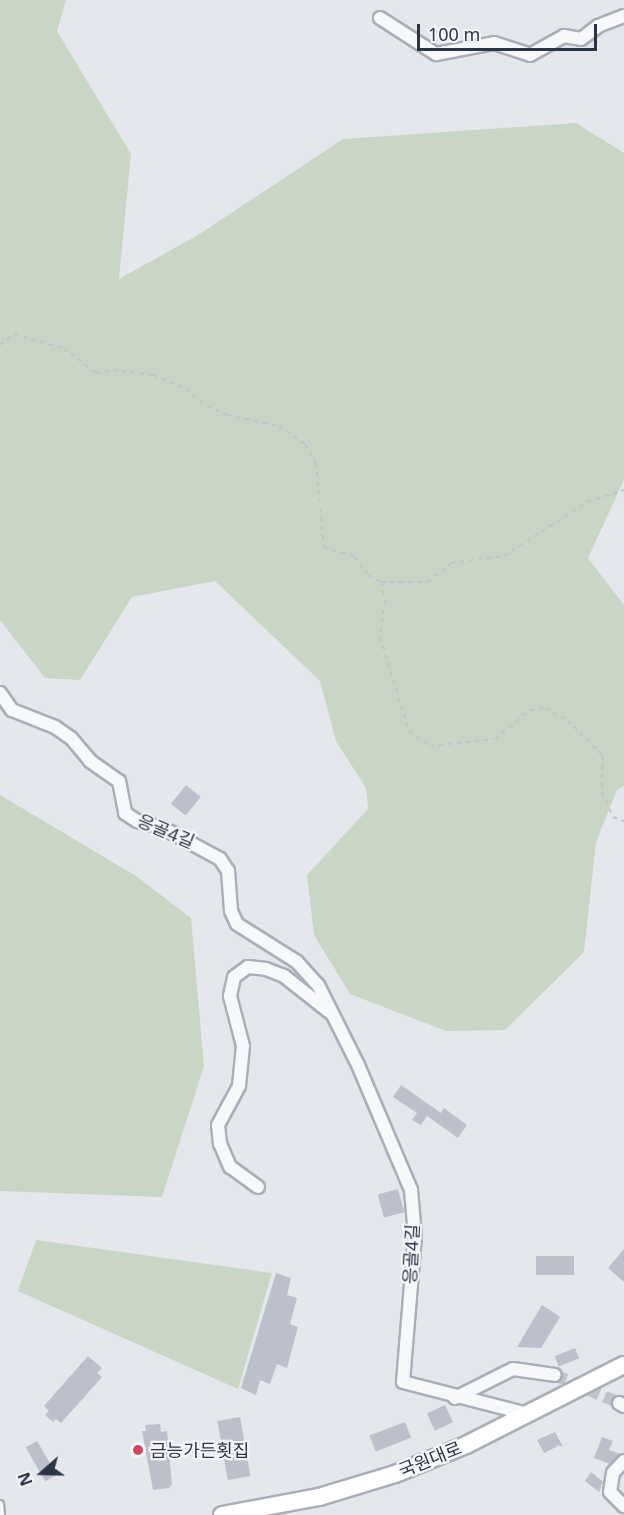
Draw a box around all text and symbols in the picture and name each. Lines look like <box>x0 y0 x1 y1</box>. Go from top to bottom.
scale bar <box>420 12 600 50</box>
text: 100 m <box>428 22 480 46</box>
street label: 응골4길 <box>134 809 198 853</box>
street label: 응골4길 <box>399 1223 423 1285</box>
street label: 국원대로 <box>395 1437 465 1481</box>
place label: 금능가든횟집 <box>150 1439 249 1461</box>
north arrow <box>12 1443 72 1503</box>
marker: 금능가든횟집 <box>131 1443 145 1457</box>
text: N <box>13 1469 38 1489</box>

